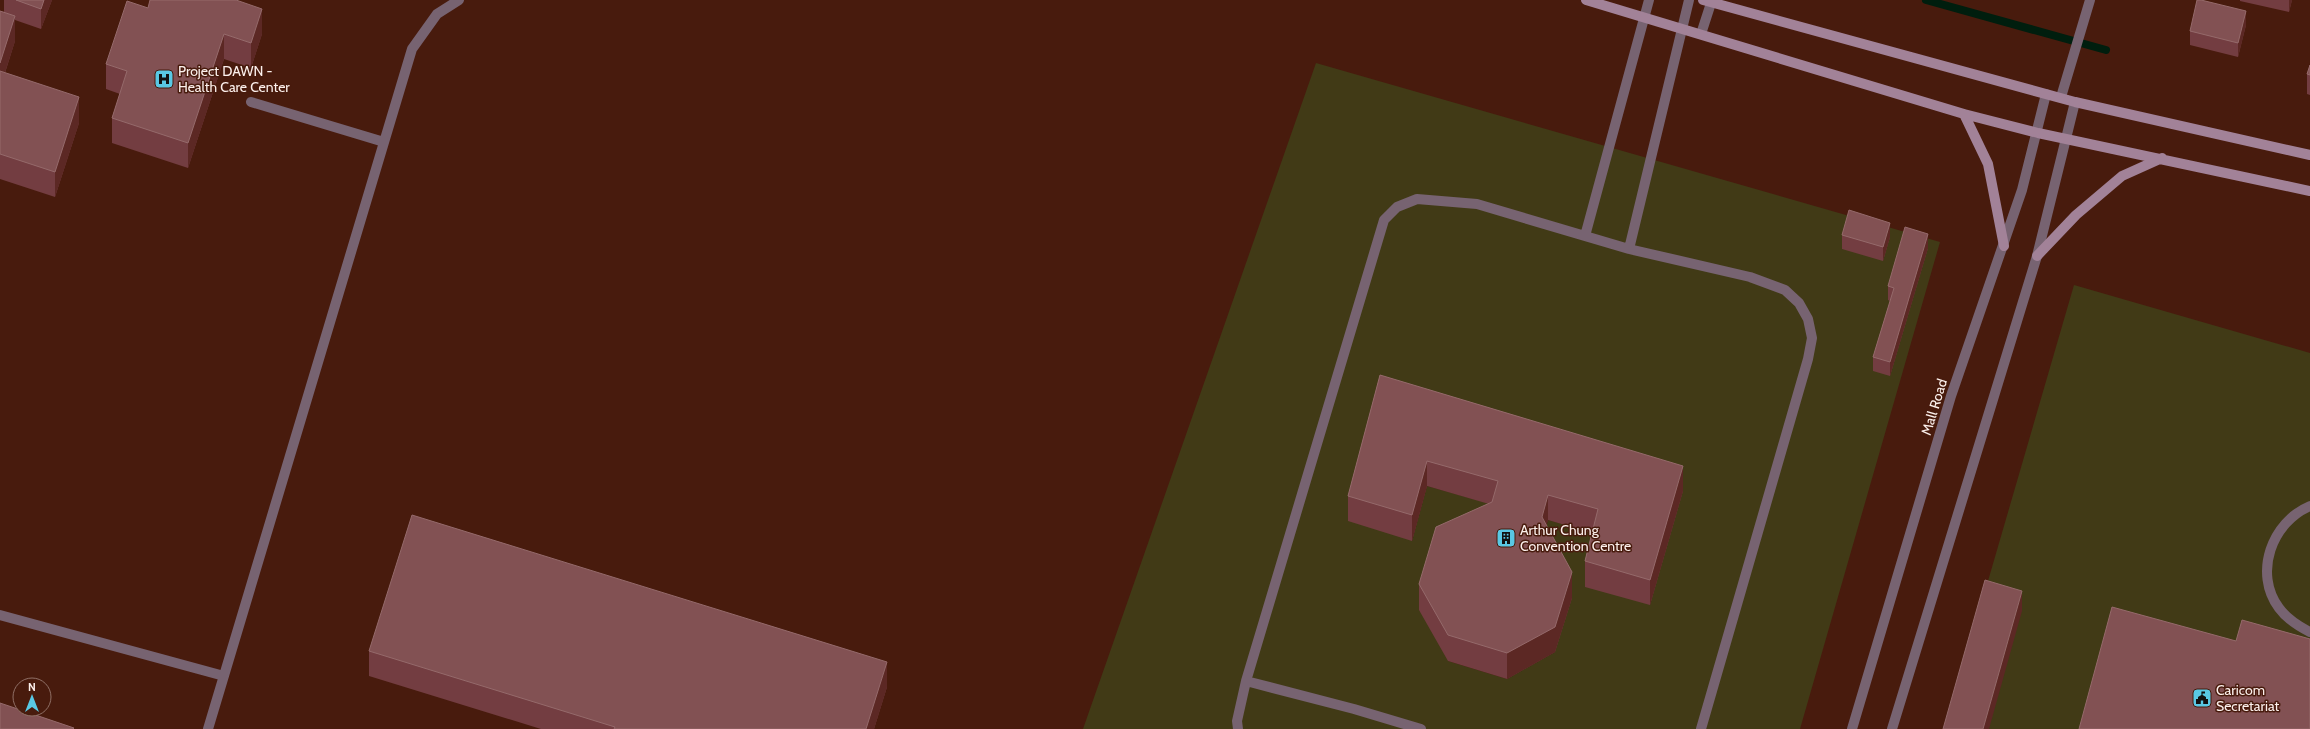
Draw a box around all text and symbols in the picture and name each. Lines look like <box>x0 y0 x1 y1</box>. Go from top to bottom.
place label: Project DAWN - Health Care Center <box>178 62 290 96</box>
hospital icon: Project DAWN - Health Care Center <box>153 68 175 90</box>
street label: Mall Road <box>1917 377 1951 437</box>
place label: Arthur Chung Convention Centre <box>1520 521 1631 555</box>
building icon: Arthur Chung Convention Centre <box>1495 527 1517 549</box>
north arrow <box>12 677 52 717</box>
text: N <box>28 680 36 694</box>
place label: Caricom Secretariat <box>2216 681 2280 715</box>
public building icon: Caricom Secretariat <box>2191 687 2213 709</box>

